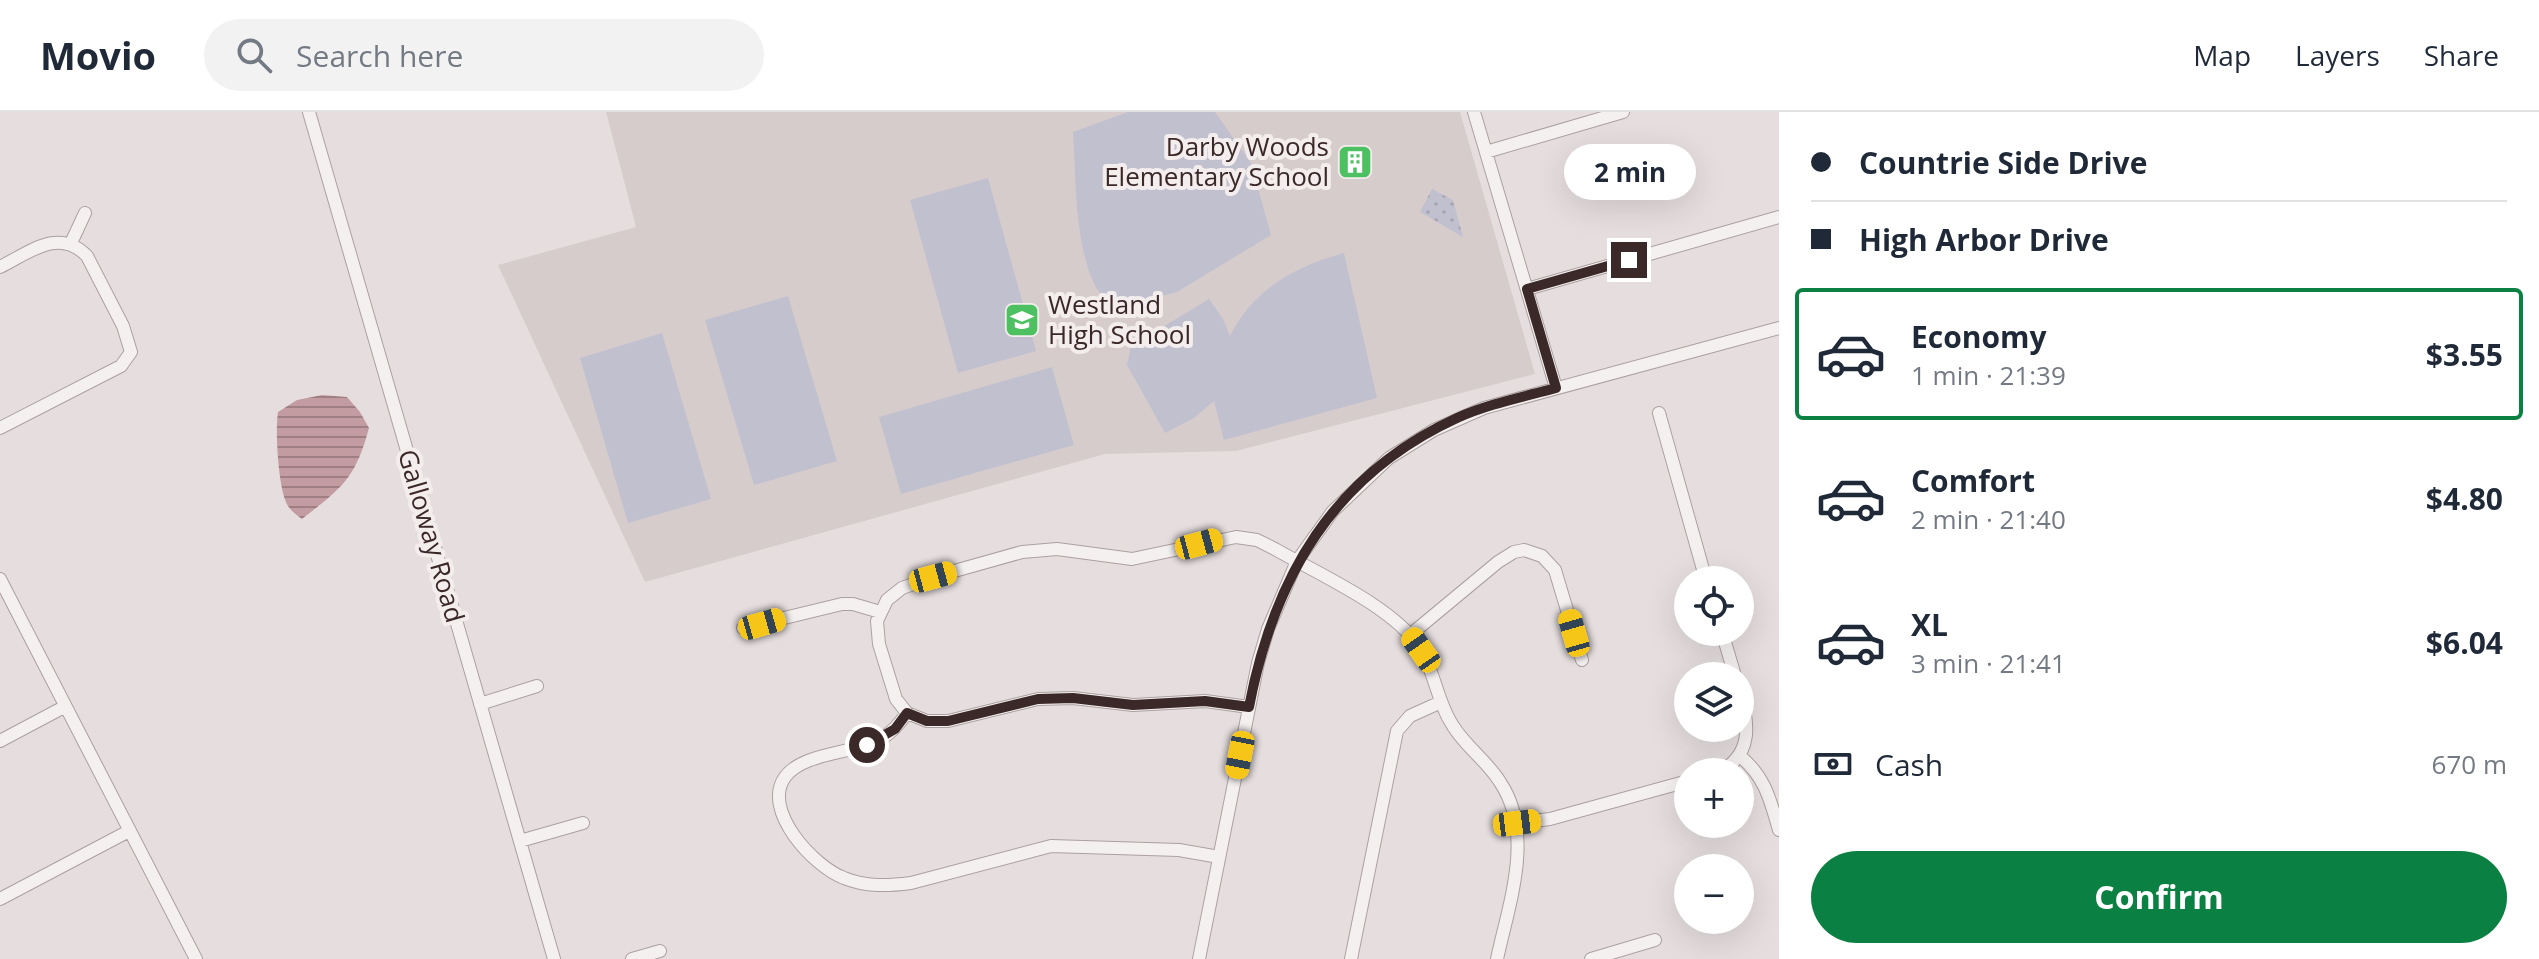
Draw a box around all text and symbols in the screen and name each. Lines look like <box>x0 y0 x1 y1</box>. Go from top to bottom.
search box <box>204 19 764 91</box>
text: Movio <box>40 29 156 81</box>
icon: search <box>232 33 276 77</box>
text: Search here <box>296 35 463 76</box>
text: Map <box>2193 36 2251 74</box>
text: Layers <box>2295 36 2380 74</box>
text: Share <box>2424 36 2499 74</box>
place label: Darby Woods Elementary School <box>1104 128 1329 194</box>
text: Countrie Side Drive <box>1859 142 2147 183</box>
building icon: Darby Woods Elementary School <box>1336 143 1374 181</box>
callout: 2 min <box>1563 144 1695 200</box>
text: 2 min <box>1594 154 1666 190</box>
text: High Arbor Drive <box>1859 219 2109 260</box>
route end <box>1611 242 1647 278</box>
place label: Westland High School <box>1048 286 1191 352</box>
school or university icon: Westland High School <box>1003 301 1041 339</box>
text: Economy <box>1911 316 2047 357</box>
icon: car <box>1815 318 1887 390</box>
text: $3.55 <box>2426 334 2503 375</box>
text: 1 min · 21:39 <box>1911 357 2066 393</box>
street label: Galloway Road <box>390 445 474 627</box>
text: Comfort <box>1911 460 2035 501</box>
icon: car <box>1815 462 1887 534</box>
text: $4.80 <box>2426 478 2503 519</box>
text: 2 min · 21:40 <box>1911 501 2066 537</box>
car <box>1173 526 1225 562</box>
car <box>907 559 959 595</box>
map controls <box>1674 566 1754 934</box>
button: locate <box>1674 566 1754 646</box>
text: XL <box>1911 604 1948 645</box>
car <box>736 606 788 642</box>
icon: car <box>1815 606 1887 678</box>
car <box>1556 607 1592 659</box>
text: $6.04 <box>2426 622 2503 663</box>
car <box>1397 623 1445 677</box>
text: 3 min · 21:41 <box>1911 645 2066 681</box>
button: layers <box>1674 662 1754 742</box>
route start <box>849 727 885 763</box>
car <box>1224 729 1256 781</box>
icon: cash <box>1811 742 1855 786</box>
text: Cash <box>1875 744 1943 785</box>
text: 670 m <box>2432 746 2507 782</box>
button: + <box>1674 758 1754 838</box>
car <box>1492 808 1542 838</box>
button: Confirm <box>1811 851 2507 943</box>
button: − <box>1674 854 1754 934</box>

